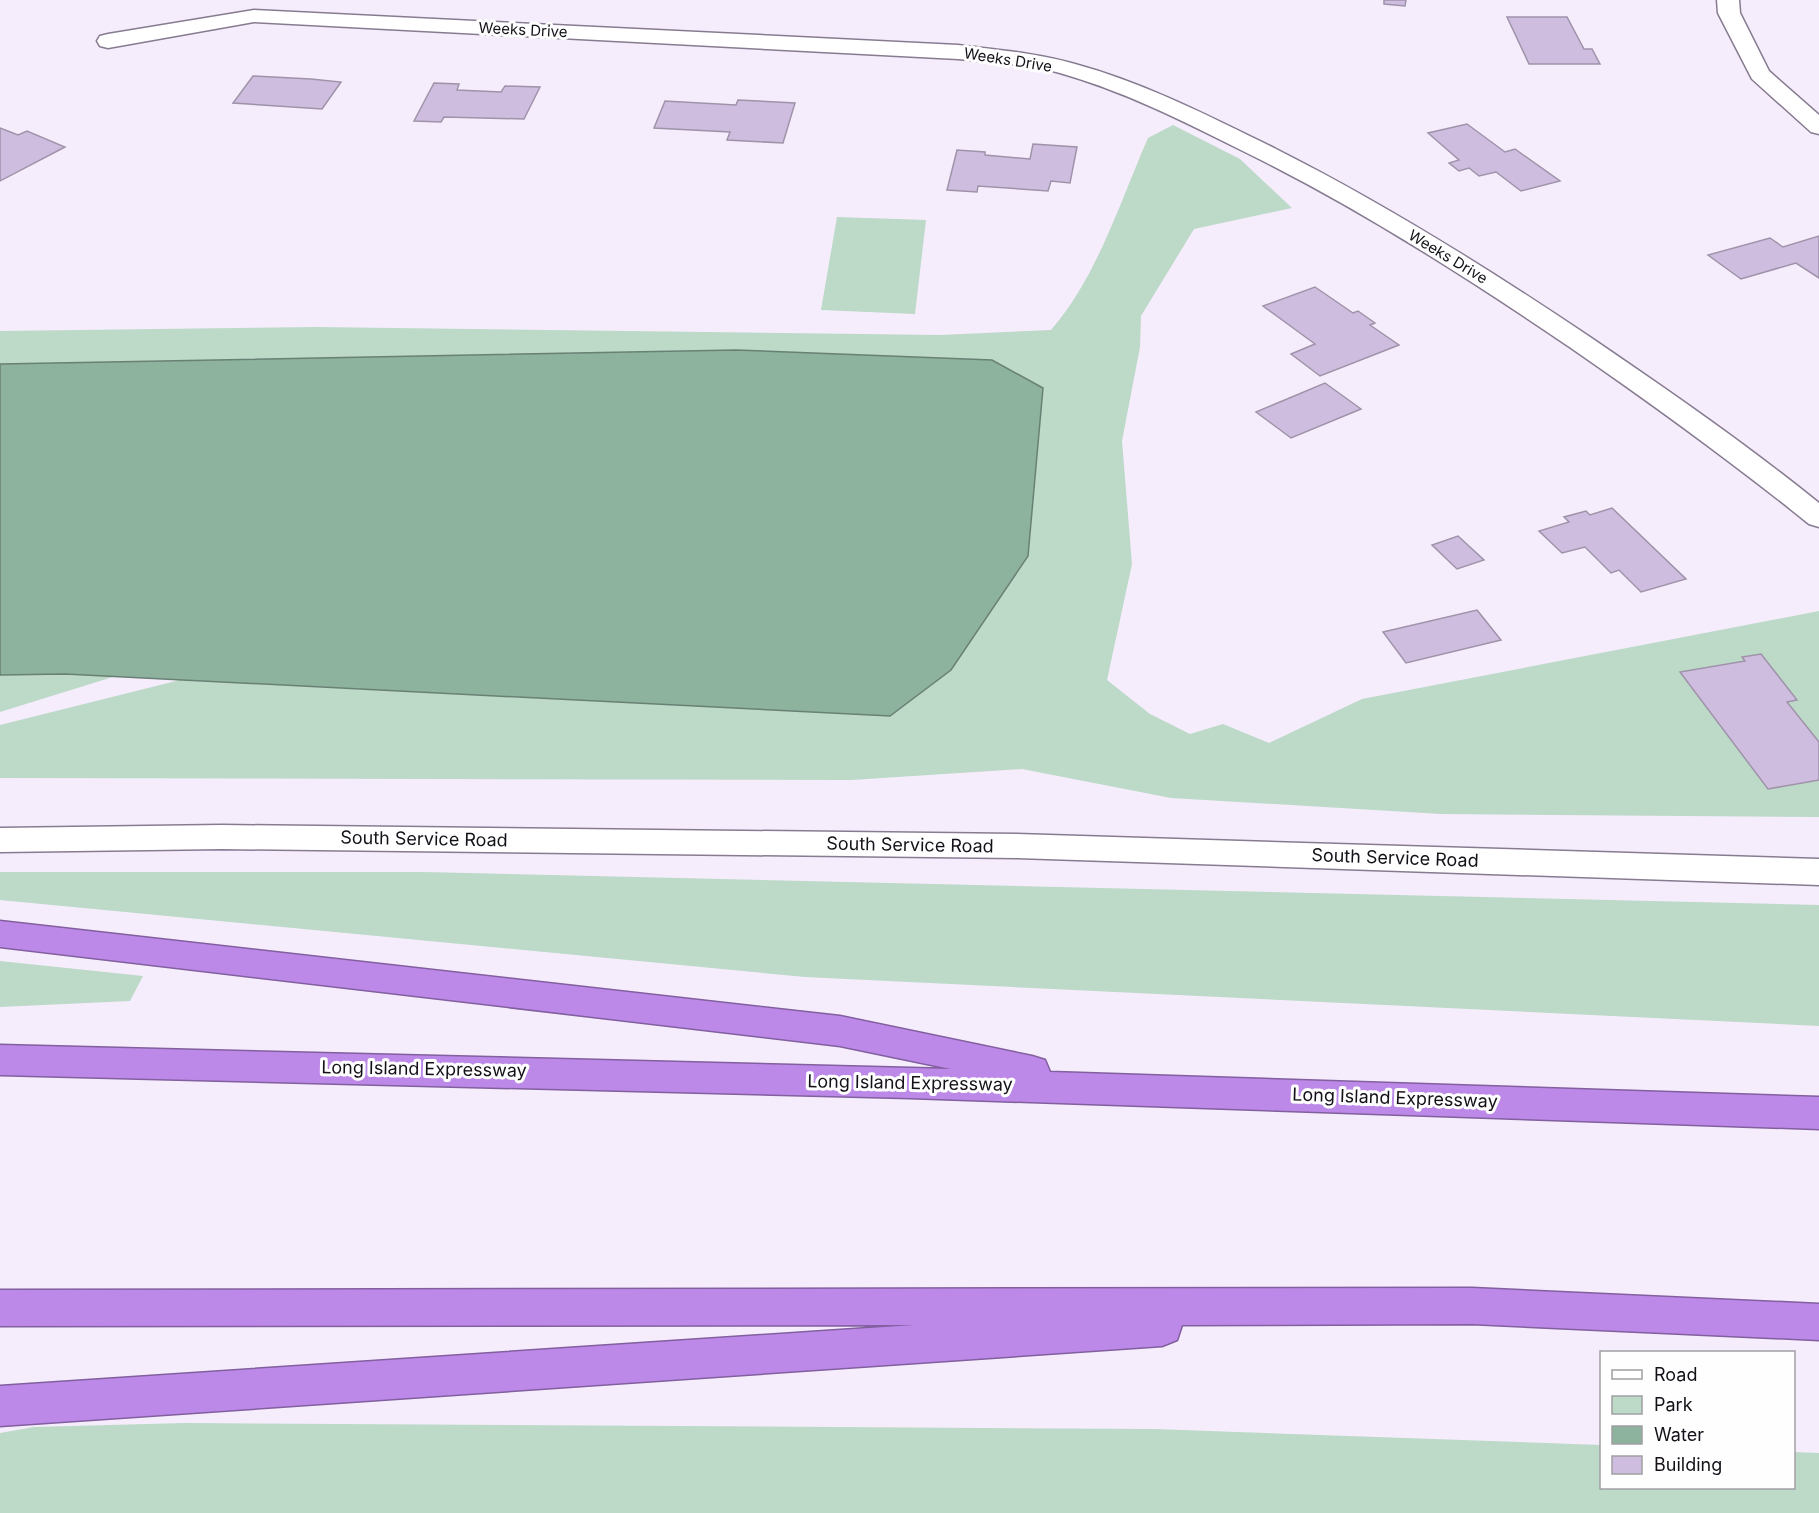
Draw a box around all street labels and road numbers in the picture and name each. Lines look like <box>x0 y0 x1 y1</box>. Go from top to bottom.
street label: Weeks Drive <box>478 18 568 41</box>
street label: Weeks Drive <box>963 43 1054 76</box>
street label: Weeks Drive <box>1405 225 1491 288</box>
street label: South Service Road <box>340 827 508 850</box>
street label: South Service Road <box>826 833 994 856</box>
street label: South Service Road <box>1311 844 1479 871</box>
street label: Long Island Expressway <box>321 1056 527 1081</box>
street label: Long Island Expressway <box>807 1070 1013 1095</box>
street label: Long Island Expressway <box>1292 1083 1498 1112</box>

